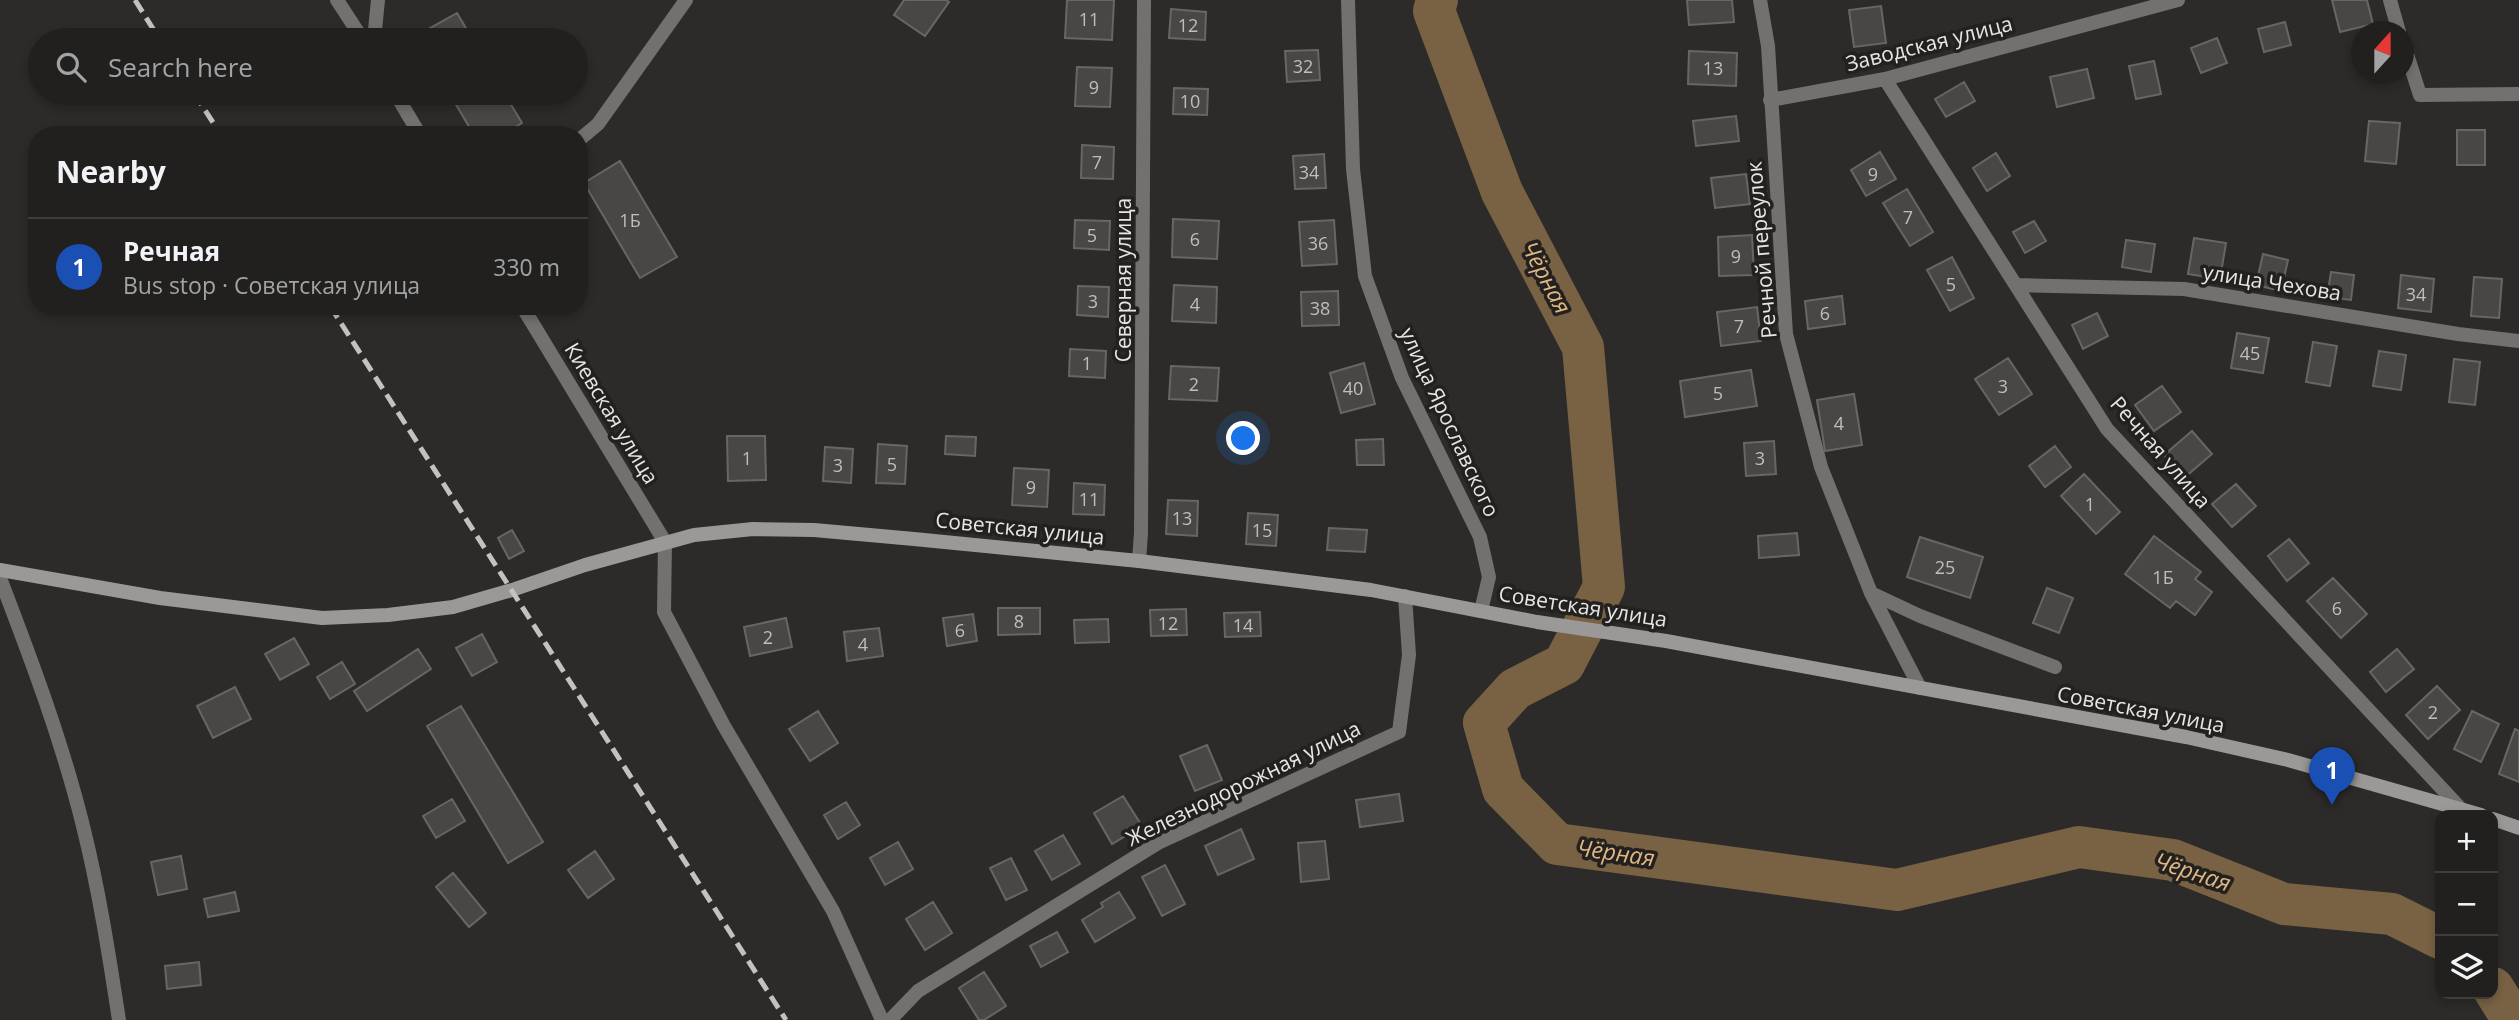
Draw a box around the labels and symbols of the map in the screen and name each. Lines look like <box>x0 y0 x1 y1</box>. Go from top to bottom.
house number: 11 <box>1079 7 1099 31</box>
street label: Заводская улица <box>1843 9 2015 77</box>
house number: 12 <box>1178 13 1198 37</box>
north arrow <box>2351 21 2414 84</box>
house number: 32 <box>1293 54 1313 78</box>
house number: 13 <box>1703 56 1723 80</box>
house number: 9 <box>1089 75 1099 99</box>
house number: 10 <box>1180 89 1200 113</box>
house number: 7 <box>1092 150 1102 174</box>
house number: 34 <box>1299 160 1319 184</box>
street label: Речной переулок <box>1739 160 1783 340</box>
house number: 9 <box>1868 162 1878 186</box>
street label: Северная улица <box>1109 198 1137 362</box>
house number: 7 <box>1903 205 1913 229</box>
house number: 1Б <box>619 208 641 232</box>
house number: 5 <box>1087 223 1097 247</box>
house number: 6 <box>1190 227 1200 251</box>
house number: 36 <box>1308 231 1328 255</box>
water label: Чёрная <box>1515 235 1579 319</box>
house number: 9 <box>1731 244 1741 268</box>
street label: улица Чехова <box>2201 257 2343 307</box>
house number: 5 <box>1946 272 1956 296</box>
house number: 34 <box>2406 282 2426 306</box>
house number: 3 <box>1088 289 1098 313</box>
house number: 4 <box>1190 292 1200 316</box>
house number: 38 <box>1310 296 1330 320</box>
house number: 6 <box>1820 301 1830 325</box>
house number: 7 <box>1734 314 1744 338</box>
street label: улица Ярославского <box>1394 323 1506 521</box>
street label: Киевская улица <box>559 337 665 489</box>
house number: 45 <box>2240 341 2260 365</box>
house number: 1 <box>1082 351 1092 375</box>
house number: 2 <box>1189 372 1199 396</box>
house number: 3 <box>1998 374 2008 398</box>
house number: 40 <box>1343 376 1363 400</box>
house number: 5 <box>1713 381 1723 405</box>
street label: Речная улица <box>2105 390 2217 514</box>
house number: 4 <box>1834 411 1844 435</box>
your location <box>1226 421 1260 455</box>
house number: 1 <box>742 446 752 470</box>
house number: 3 <box>1755 446 1765 470</box>
house number: 5 <box>887 452 897 476</box>
house number: 3 <box>833 453 843 477</box>
house number: 9 <box>1026 475 1036 499</box>
house number: 11 <box>1079 487 1099 511</box>
house number: 1 <box>2085 492 2095 516</box>
street label: Советская улица <box>934 505 1106 551</box>
house number: 13 <box>1172 506 1192 530</box>
house number: 15 <box>1252 518 1272 542</box>
house number: 25 <box>1935 555 1955 579</box>
house number: 1Б <box>2152 565 2174 589</box>
street label: Советская улица <box>1497 579 1669 633</box>
house number: 6 <box>2332 596 2342 620</box>
house number: 8 <box>1014 609 1024 633</box>
house number: 12 <box>1158 611 1178 635</box>
house number: 14 <box>1233 613 1253 637</box>
house number: 6 <box>955 618 965 642</box>
house number: 2 <box>763 625 773 649</box>
house number: 4 <box>858 632 868 656</box>
street label: Советская улица <box>2055 679 2227 739</box>
house number: 2 <box>2428 700 2438 724</box>
street label: Железнодорожная улица <box>1121 714 1365 852</box>
pin: 1 <box>2309 747 2355 805</box>
water label: Чёрная <box>1575 831 1657 873</box>
water label: Чёрная <box>2151 844 2235 898</box>

